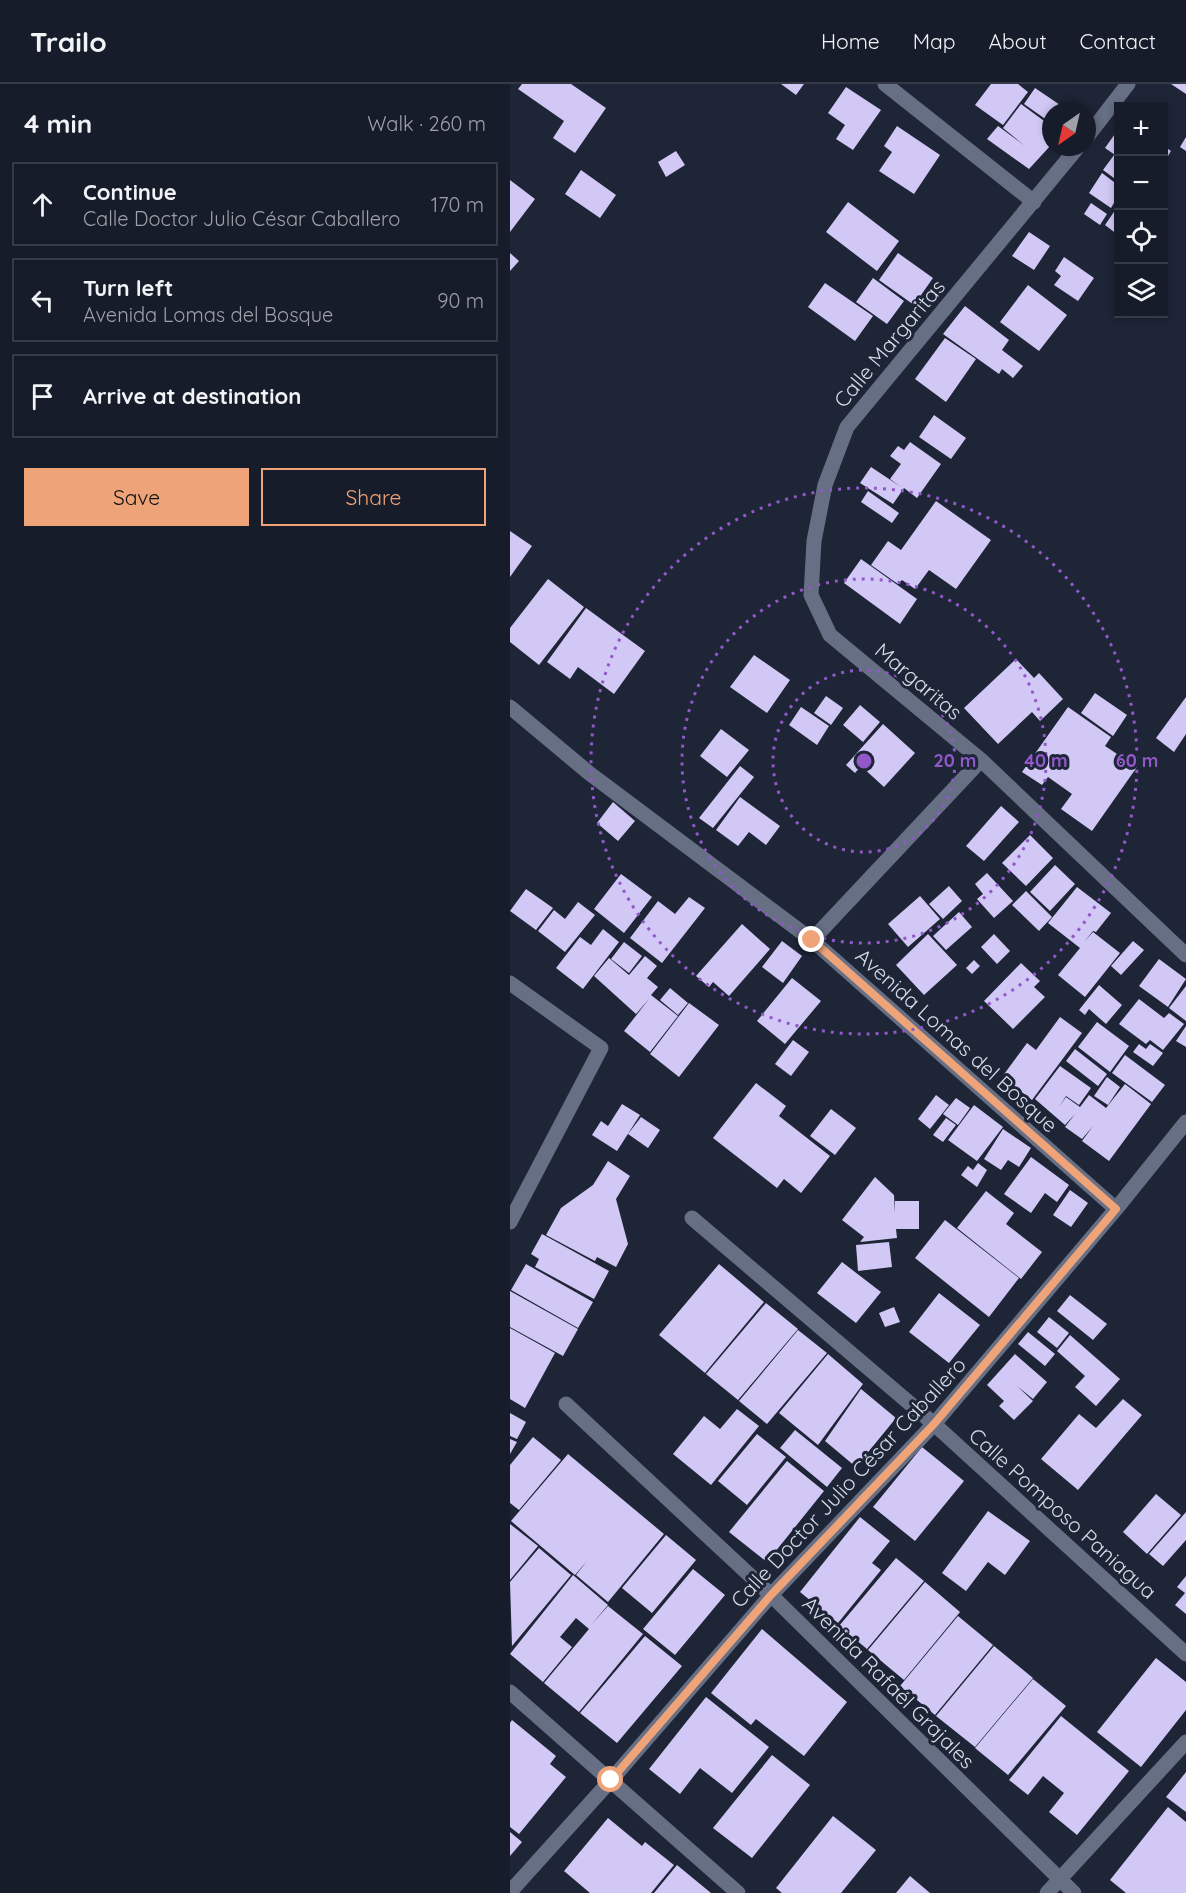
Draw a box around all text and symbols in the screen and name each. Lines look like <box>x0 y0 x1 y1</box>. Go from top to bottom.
text: Trailo <box>30 24 107 59</box>
text: Home <box>821 28 880 54</box>
text: Map <box>913 28 956 54</box>
text: About <box>989 28 1047 54</box>
text: Contact <box>1080 28 1156 54</box>
north arrow <box>1042 102 1096 156</box>
map controls <box>1114 102 1168 318</box>
button: + <box>1114 102 1168 156</box>
text: 4 min <box>24 107 92 140</box>
text: Walk · 260 m <box>367 111 486 136</box>
button: − <box>1114 156 1168 210</box>
text: Continue <box>83 178 177 206</box>
icon: ahead <box>26 188 59 221</box>
text: 170 m <box>431 192 484 217</box>
text: Calle Doctor Julio César Caballero <box>83 206 400 231</box>
button: locate <box>1114 210 1168 264</box>
button: layers <box>1114 264 1168 318</box>
text: Turn left <box>83 274 173 302</box>
street label: Calle Margaritas <box>828 274 950 412</box>
icon: left <box>26 284 59 317</box>
text: 90 m <box>437 288 484 313</box>
text: Avenida Lomas del Bosque <box>83 302 333 327</box>
icon: arrive <box>26 380 59 413</box>
text: Arrive at destination <box>83 382 301 410</box>
button: Save <box>24 468 249 526</box>
button: Share <box>261 468 486 526</box>
street label: Margaritas <box>870 637 968 725</box>
text: 20 m <box>934 749 976 772</box>
text: 40 m <box>1024 749 1068 772</box>
text: 60 m <box>1116 749 1158 772</box>
centre of rings <box>854 751 874 771</box>
route end <box>798 926 824 952</box>
street label: Avenida Lomas del Bosque <box>851 942 1063 1138</box>
street label: Calle Doctor Julio César Caballero <box>725 1351 971 1613</box>
street label: Calle Pomposo Paniagua <box>964 1422 1162 1604</box>
street label: Avenida Rafaél Grajales <box>797 1590 981 1774</box>
route start <box>597 1766 623 1792</box>

